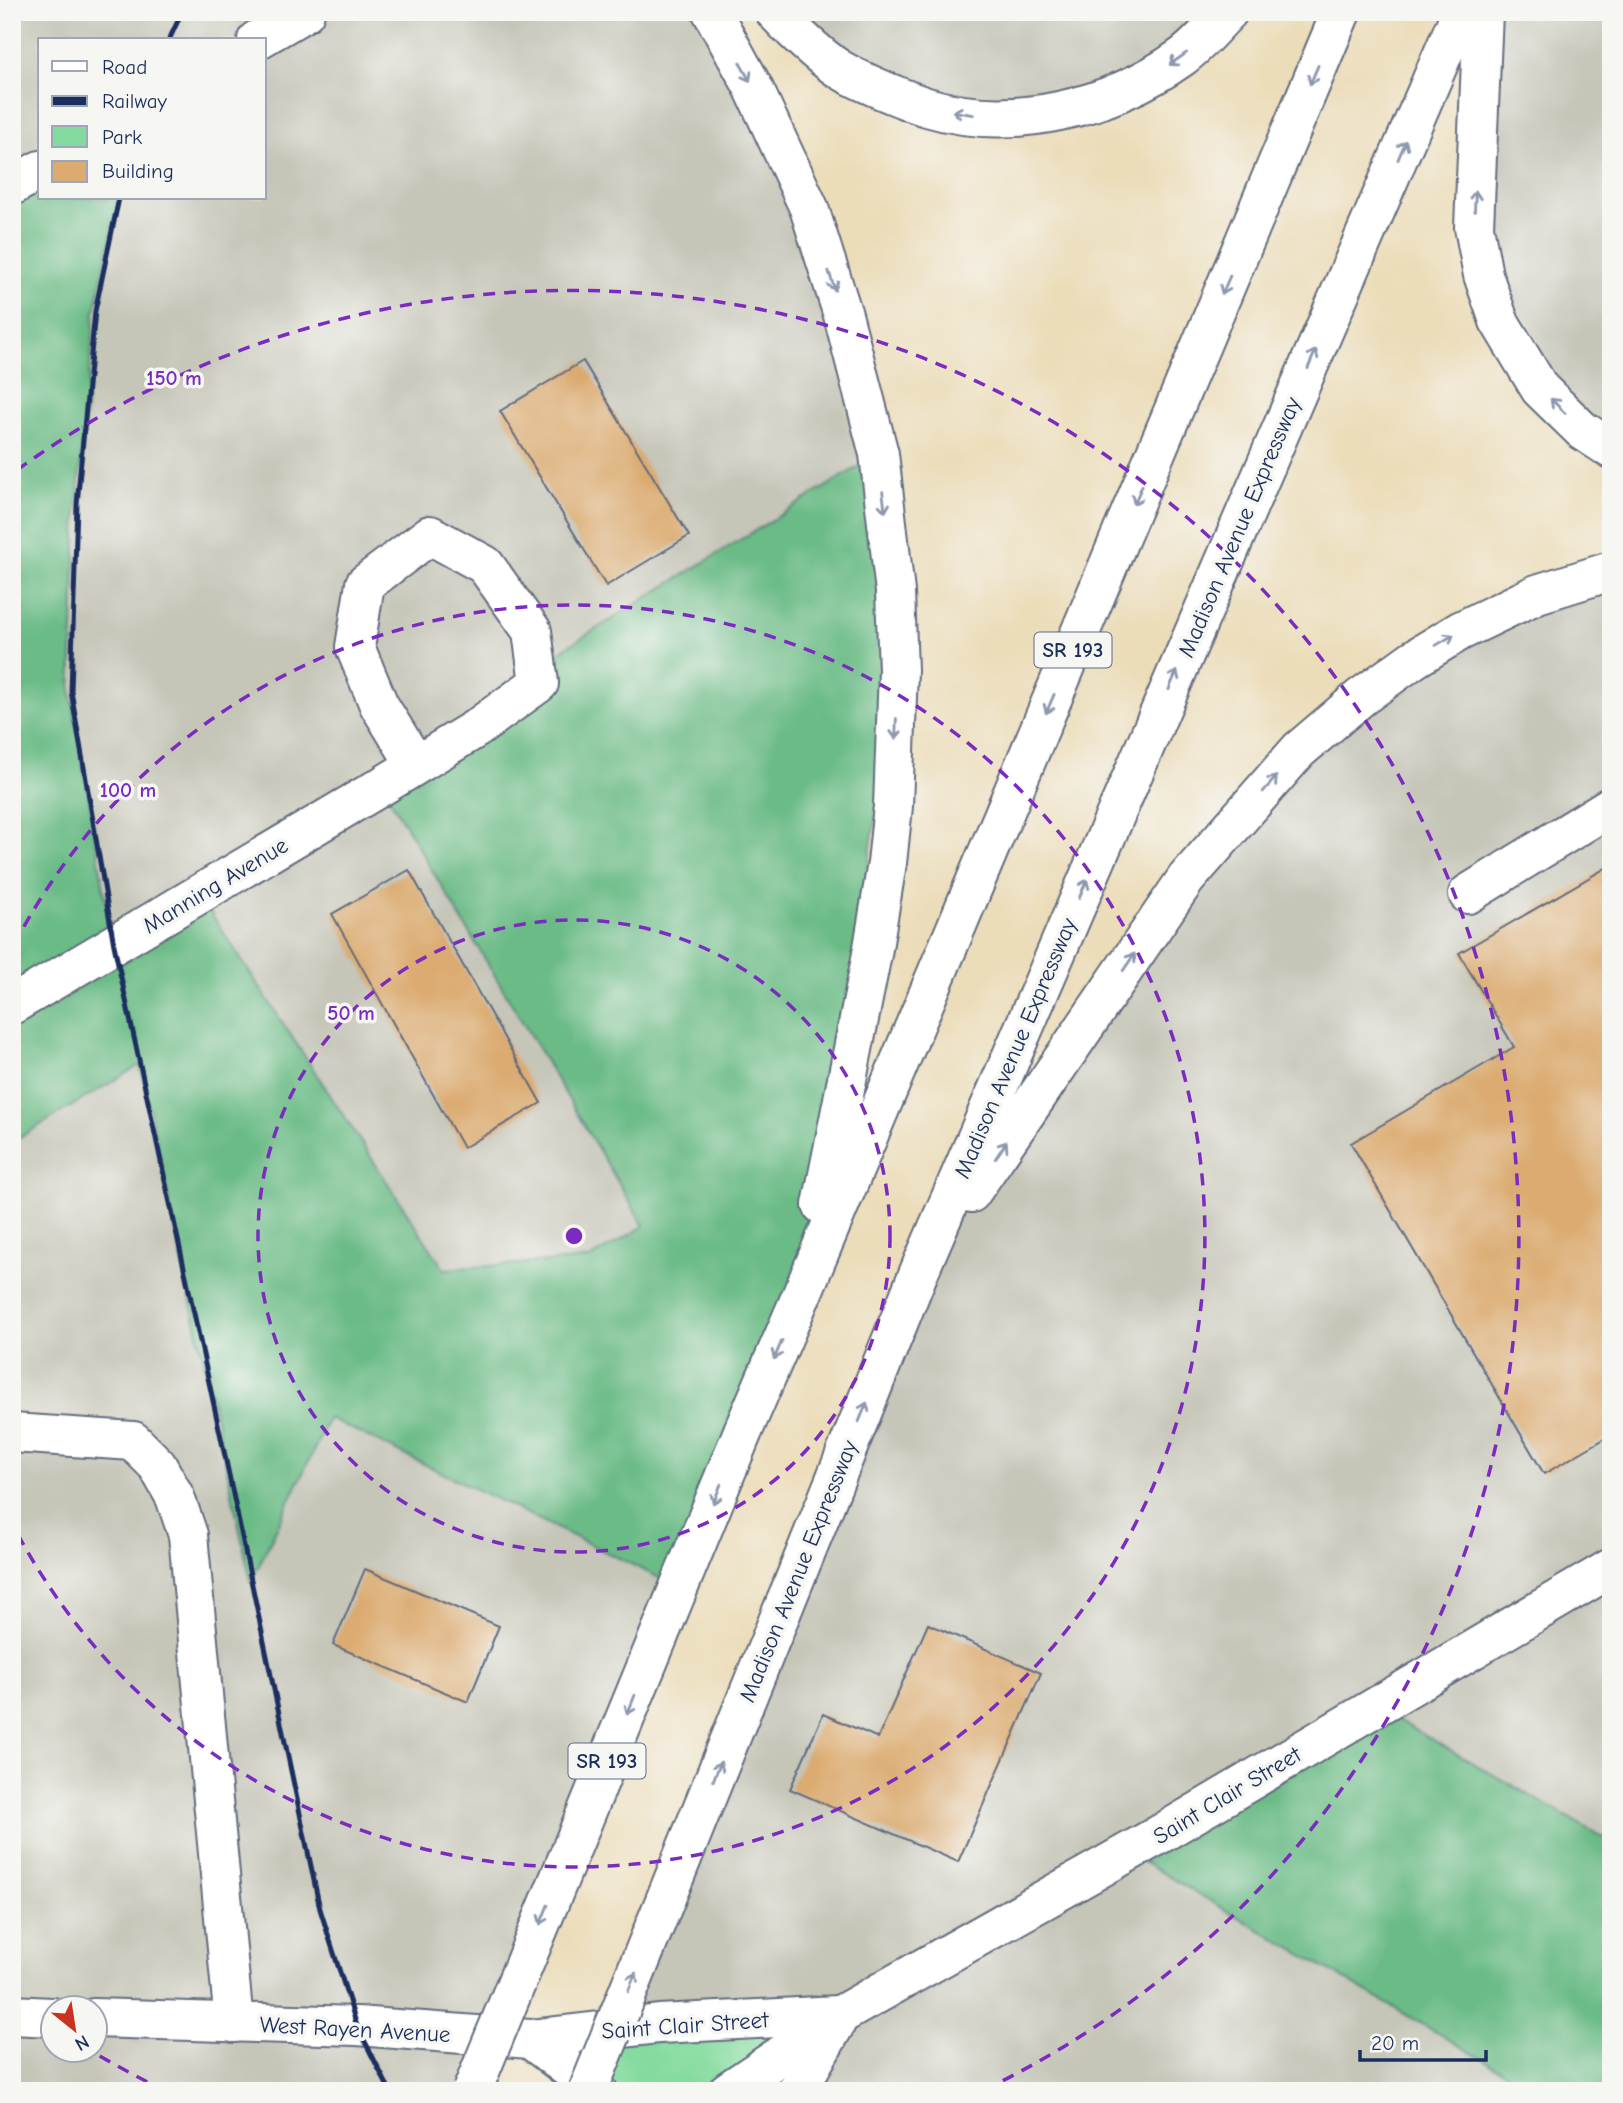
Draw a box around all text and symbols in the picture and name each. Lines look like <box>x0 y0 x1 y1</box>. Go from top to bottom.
legend <box>38 38 266 200</box>
one-way arrow <box>1169 52 1188 66</box>
text: Road <box>102 55 147 79</box>
one-way arrow <box>739 61 752 82</box>
one-way arrow <box>1307 64 1320 85</box>
text: Railway <box>102 89 167 113</box>
one-way arrow <box>952 107 975 120</box>
text: Park <box>102 125 142 149</box>
one-way arrow <box>1396 140 1409 161</box>
text: Building <box>102 159 174 183</box>
one-way arrow <box>1468 190 1481 213</box>
one-way arrow <box>827 270 840 292</box>
one-way arrow <box>1219 274 1232 295</box>
one-way arrow <box>1306 348 1319 370</box>
text: 150 m <box>146 366 202 390</box>
street label: Madison Avenue Expressway <box>1172 392 1307 661</box>
one-way arrow <box>1550 398 1567 415</box>
one-way arrow <box>1131 483 1144 505</box>
one-way arrow <box>878 491 891 513</box>
road number: SR 193 <box>1034 632 1112 668</box>
one-way arrow <box>1434 633 1454 647</box>
one-way arrow <box>1168 670 1181 691</box>
one-way arrow <box>1043 693 1056 715</box>
one-way arrow <box>890 717 903 740</box>
one-way arrow <box>1262 775 1278 793</box>
text: 100 m <box>100 778 156 802</box>
street label: Manning Avenue <box>138 832 293 939</box>
one-way arrow <box>1078 879 1091 900</box>
street label: Madison Avenue Expressway <box>948 913 1083 1182</box>
one-way arrow <box>1122 953 1136 972</box>
text: 50 m <box>327 1001 375 1025</box>
one-way arrow <box>994 1141 1008 1160</box>
centre of rings <box>562 1224 586 1248</box>
one-way arrow <box>771 1339 784 1360</box>
one-way arrow <box>857 1401 870 1423</box>
street label: Madison Avenue Expressway <box>733 1436 864 1706</box>
one-way arrow <box>710 1483 723 1504</box>
one-way arrow <box>623 1693 636 1715</box>
street label: Saint Clair Street <box>1149 1740 1307 1850</box>
road number: SR 193 <box>568 1744 646 1778</box>
one-way arrow <box>712 1761 725 1782</box>
one-way arrow <box>537 1904 550 1925</box>
one-way arrow <box>627 1972 640 1993</box>
north arrow <box>38 1994 108 2064</box>
street label: Saint Clair Street <box>601 2006 771 2045</box>
street label: West Rayen Avenue <box>259 2011 451 2048</box>
scale bar <box>1360 2019 1486 2063</box>
text: N <box>71 2030 93 2055</box>
text: 20 m <box>1371 2031 1419 2055</box>

